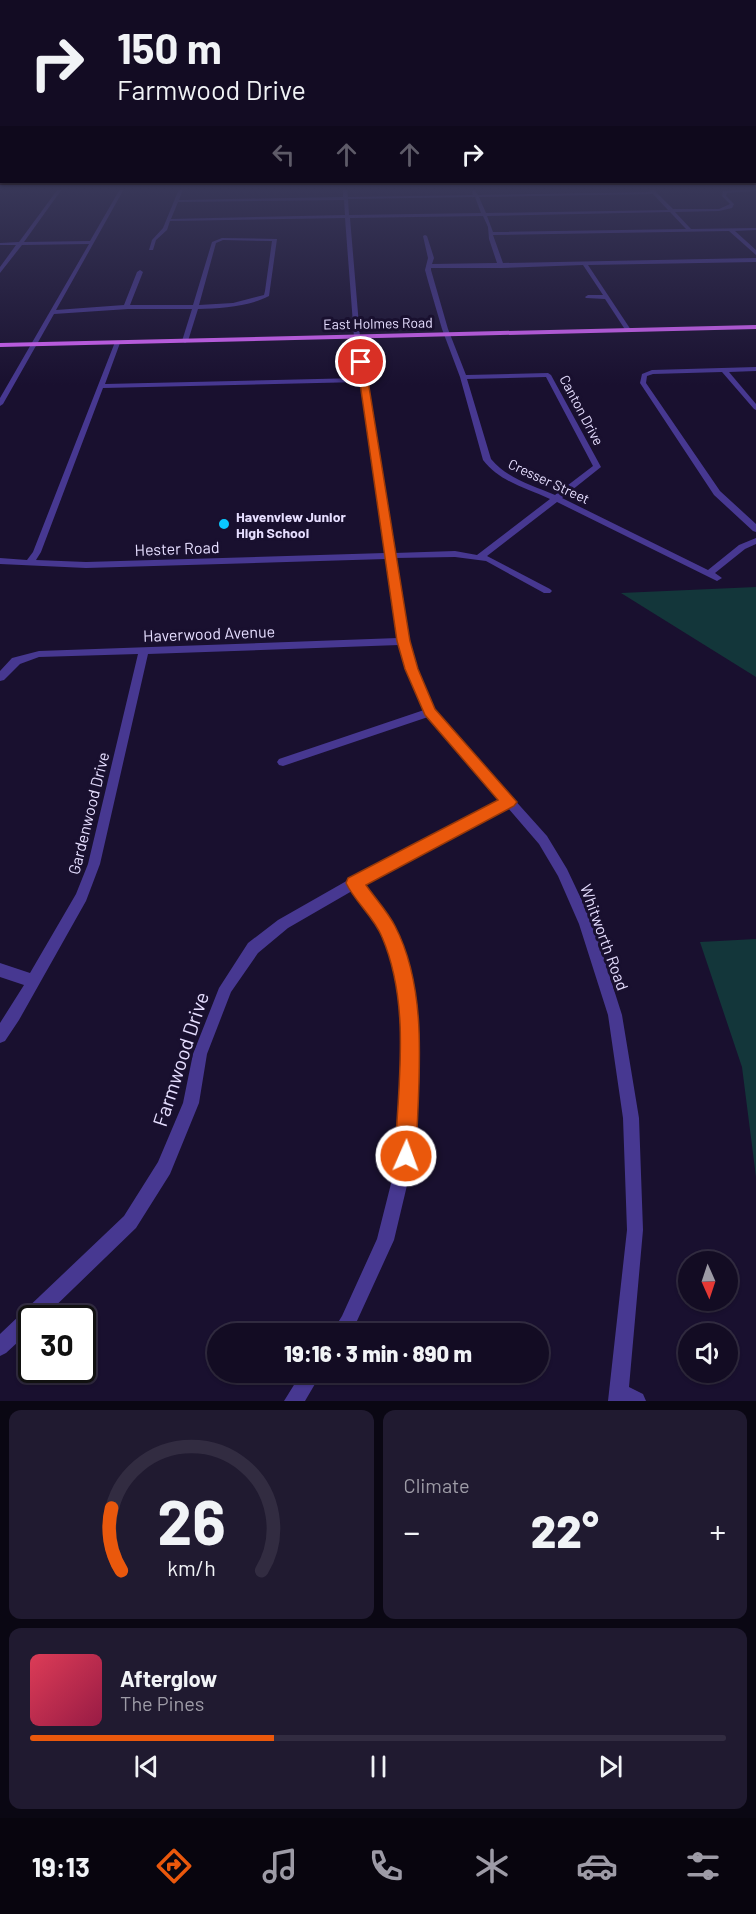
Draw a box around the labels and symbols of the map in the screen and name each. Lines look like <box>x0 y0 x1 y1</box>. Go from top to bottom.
street label: East Holmes Road <box>323 314 433 332</box>
pin <box>335 336 386 387</box>
street label: Canton Drive <box>556 372 608 448</box>
street label: Cresser Street <box>506 455 592 507</box>
place label: Havenview Junior High School <box>236 508 346 541</box>
marker: Havenview Junior High School <box>217 517 231 531</box>
street label: Hester Road <box>134 537 220 559</box>
street label: Haverwood Avenue <box>143 621 275 645</box>
street label: Gardenwood Drive <box>64 750 112 876</box>
street label: Whitworth Road <box>577 881 633 993</box>
street label: Farmwood Drive <box>147 989 213 1129</box>
position arrow <box>374 1124 438 1188</box>
north arrow <box>678 1251 738 1311</box>
speed limit sign: 30 <box>18 1305 96 1383</box>

